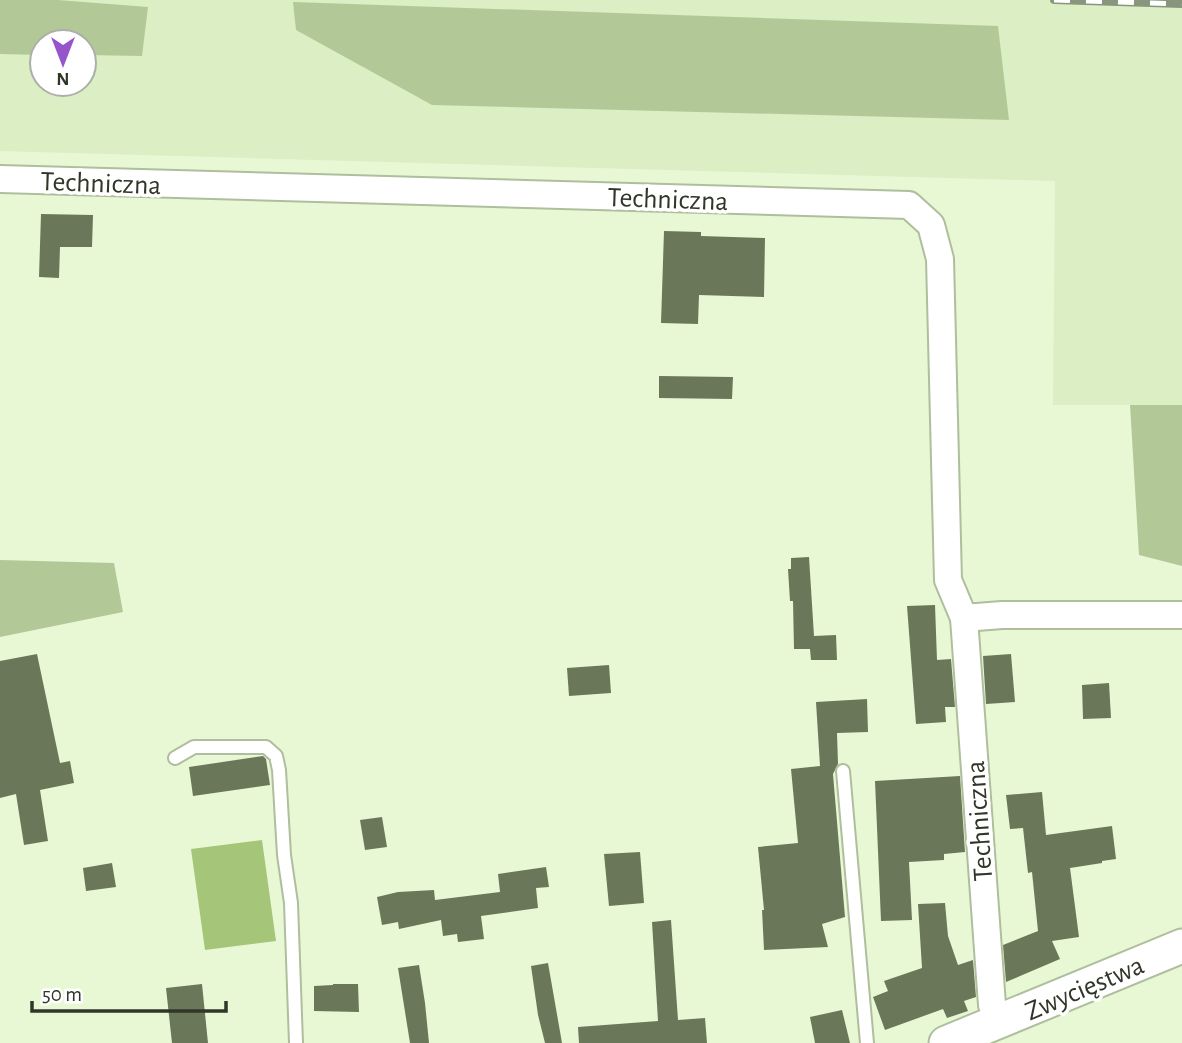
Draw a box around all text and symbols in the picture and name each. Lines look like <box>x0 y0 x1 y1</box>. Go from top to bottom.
north arrow <box>28 28 98 98</box>
text: N <box>56 69 70 88</box>
street label: Techniczna <box>40 168 162 200</box>
street label: Techniczna <box>607 184 729 216</box>
street label: Techniczna <box>962 760 998 882</box>
street label: Zwycięstwa <box>1021 951 1148 1026</box>
scale bar <box>32 970 226 1014</box>
text: 50 m <box>42 984 82 1005</box>

